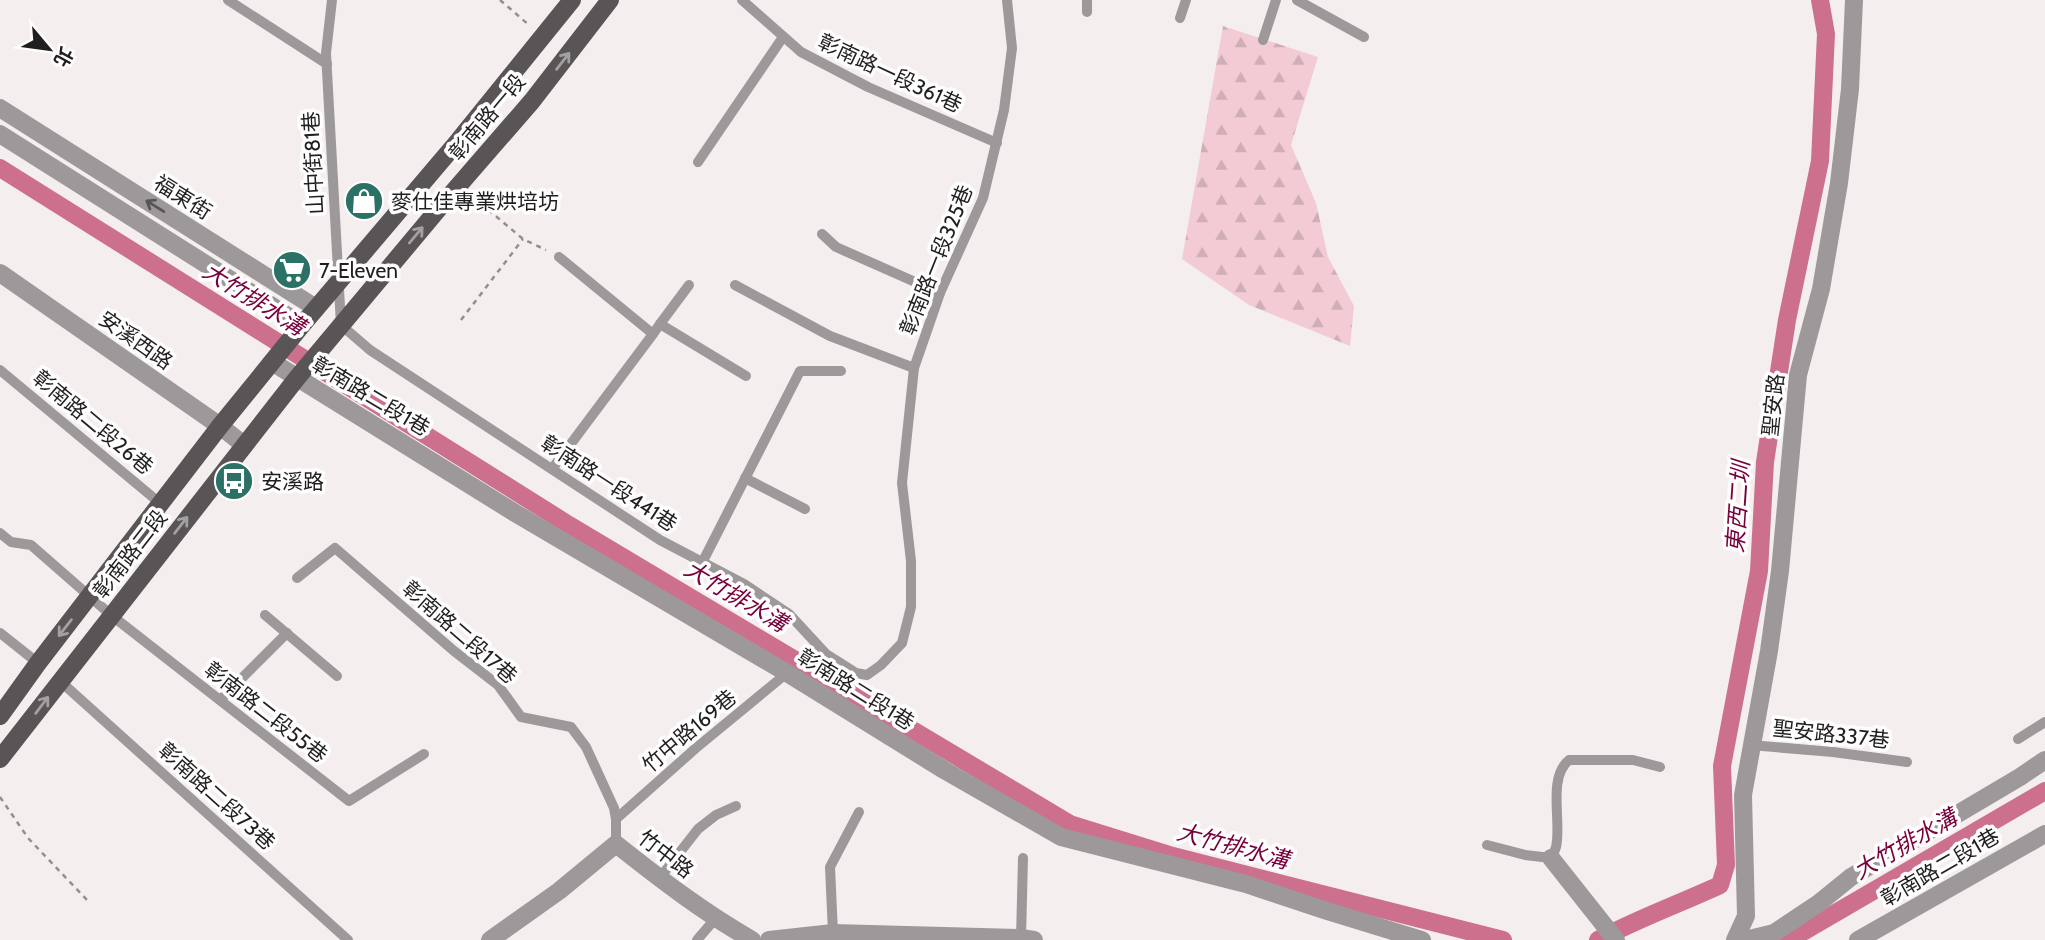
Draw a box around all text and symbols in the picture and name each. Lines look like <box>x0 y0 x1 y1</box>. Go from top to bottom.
north arrow <box>14 14 84 84</box>
street label: 彰南路一段361巷 <box>814 29 966 117</box>
text: 北 <box>49 43 78 71</box>
one-way arrow <box>555 52 570 71</box>
street label: 彰南路一段 <box>444 69 530 165</box>
street label: 山中街81巷 <box>298 111 328 215</box>
street label: 福東街 <box>150 170 216 224</box>
shop icon: 麥仕佳專業烘培坊 <box>343 180 385 222</box>
street label: 彰南路一段325巷 <box>894 181 978 339</box>
place label: 麥仕佳專業烘培坊 <box>391 189 559 214</box>
one-way arrow <box>146 199 166 213</box>
one-way arrow <box>408 226 424 244</box>
supermarket icon: 7-Eleven <box>271 249 313 291</box>
water label: 大竹排水溝 <box>198 257 313 343</box>
place label: 7-Eleven <box>319 258 398 283</box>
street label: 安溪西路 <box>94 306 178 374</box>
street label: 彰南路二段1巷 <box>308 351 434 441</box>
street label: 彰南路二段26巷 <box>28 365 158 479</box>
street label: 聖安路 <box>1757 372 1789 438</box>
street label: 彰南路一段441巷 <box>536 430 682 536</box>
water label: 東西二圳 <box>1721 457 1755 554</box>
bus stop icon: 安溪路 <box>213 460 255 502</box>
place label: 安溪路 <box>261 469 324 494</box>
street label: 彰南路二段 <box>88 505 172 603</box>
one-way arrow <box>173 516 188 535</box>
water label: 大竹排水溝 <box>680 554 795 639</box>
street label: 彰南路二段17巷 <box>398 576 522 688</box>
one-way arrow <box>57 619 72 637</box>
street label: 彰南路二段1巷 <box>793 643 919 735</box>
street label: 彰南路二段55巷 <box>200 656 332 768</box>
street label: 竹中路169巷 <box>637 685 741 777</box>
one-way arrow <box>34 696 49 714</box>
street label: 聖安路337巷 <box>1771 715 1891 753</box>
street label: 彰南路二段73巷 <box>154 737 280 855</box>
water label: 大竹排水溝 <box>1848 802 1964 885</box>
water label: 大竹排水溝 <box>1174 818 1295 875</box>
street label: 彰南路二段1巷 <box>1876 823 2004 911</box>
street label: 竹中路 <box>633 825 699 883</box>

